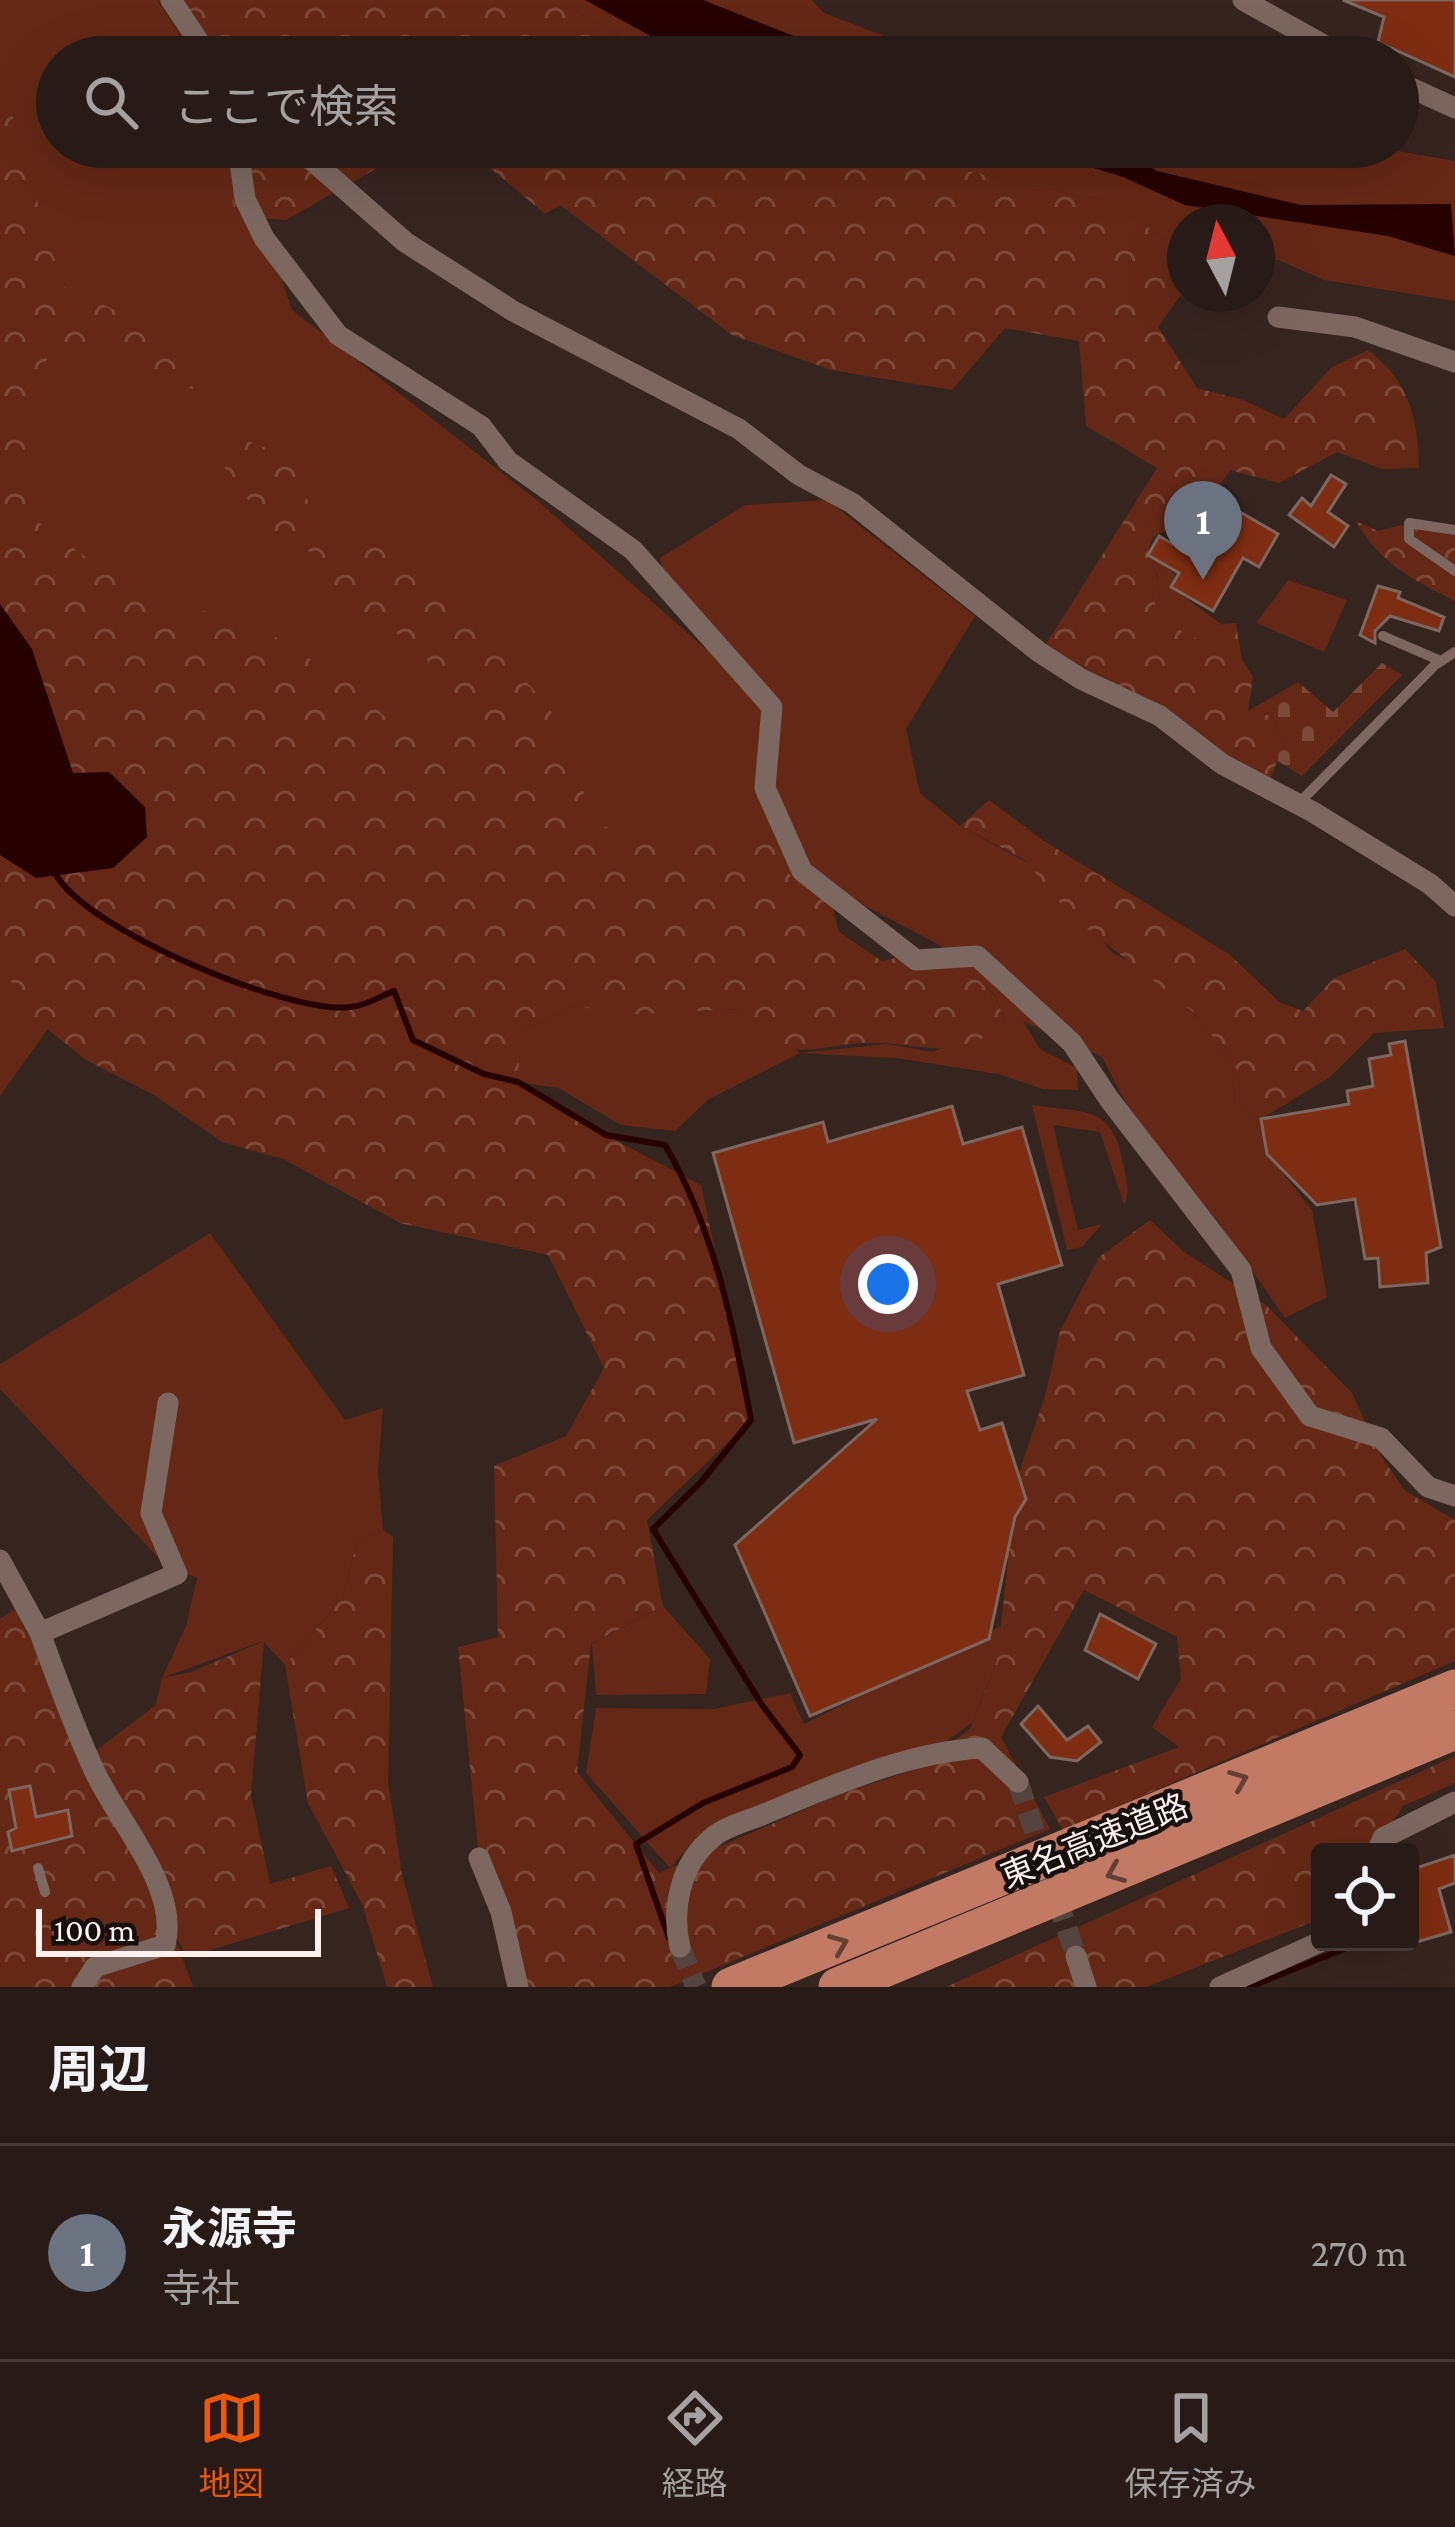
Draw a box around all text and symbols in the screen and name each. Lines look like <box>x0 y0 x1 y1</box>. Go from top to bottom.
search box <box>36 36 1419 168</box>
icon: search <box>78 69 144 135</box>
text: ここで検索 <box>174 82 399 132</box>
north arrow <box>1167 204 1275 312</box>
pin: 1 <box>1164 481 1242 580</box>
your location <box>858 1254 918 1314</box>
one-way arrow <box>1228 1770 1249 1794</box>
street label: 東名高速道路 <box>995 1786 1193 1895</box>
map controls <box>1311 1843 1419 1951</box>
button: locate <box>1311 1843 1419 1951</box>
one-way arrow <box>1105 1859 1126 1883</box>
scale bar <box>36 1903 321 1956</box>
text: 100 m <box>54 1911 135 1948</box>
one-way arrow <box>828 1933 849 1958</box>
text: 周辺 <box>48 2041 150 2098</box>
text: 永源寺 <box>162 2204 297 2254</box>
text: 1 <box>80 2231 94 2274</box>
text: 270 m <box>1311 2231 1407 2274</box>
text: 寺社 <box>162 2267 240 2310</box>
tab: 地図 <box>199 2385 265 2505</box>
tab: 経路 <box>662 2385 728 2505</box>
tab: 保存済み <box>1125 2385 1257 2505</box>

